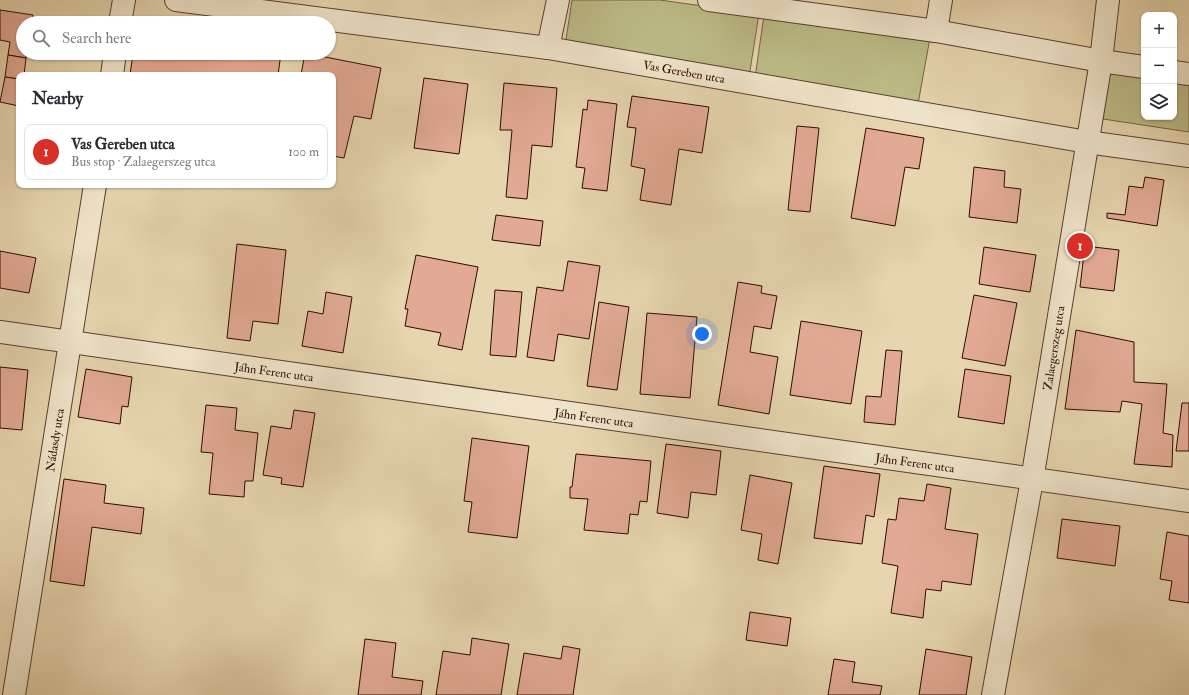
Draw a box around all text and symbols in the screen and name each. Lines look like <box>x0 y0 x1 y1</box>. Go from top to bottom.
map controls <box>1141 12 1177 120</box>
button: + <box>1141 12 1177 48</box>
search box <box>16 16 336 60</box>
icon: search <box>30 27 52 49</box>
text: Search here <box>62 29 131 48</box>
button: − <box>1141 48 1177 84</box>
street label: Vas Gereben utca <box>642 58 727 87</box>
button: layers <box>1141 84 1177 120</box>
text: Nearby <box>32 88 83 109</box>
text: Vas Gereben utca <box>71 135 175 154</box>
text: 1 <box>44 144 48 160</box>
text: 100 m <box>288 144 319 160</box>
text: Bus stop · Zalaegerszeg utca <box>71 154 216 170</box>
pin: 1 <box>1067 231 1093 261</box>
street label: Zalaegerszeg utca <box>1040 304 1069 391</box>
your location <box>692 324 712 344</box>
street label: Jáhn Ferenc utca <box>233 359 315 386</box>
street label: Jáhn Ferenc utca <box>553 405 635 432</box>
street label: Nádasdy utca <box>43 406 68 473</box>
street label: Jáhn Ferenc utca <box>874 450 956 477</box>

